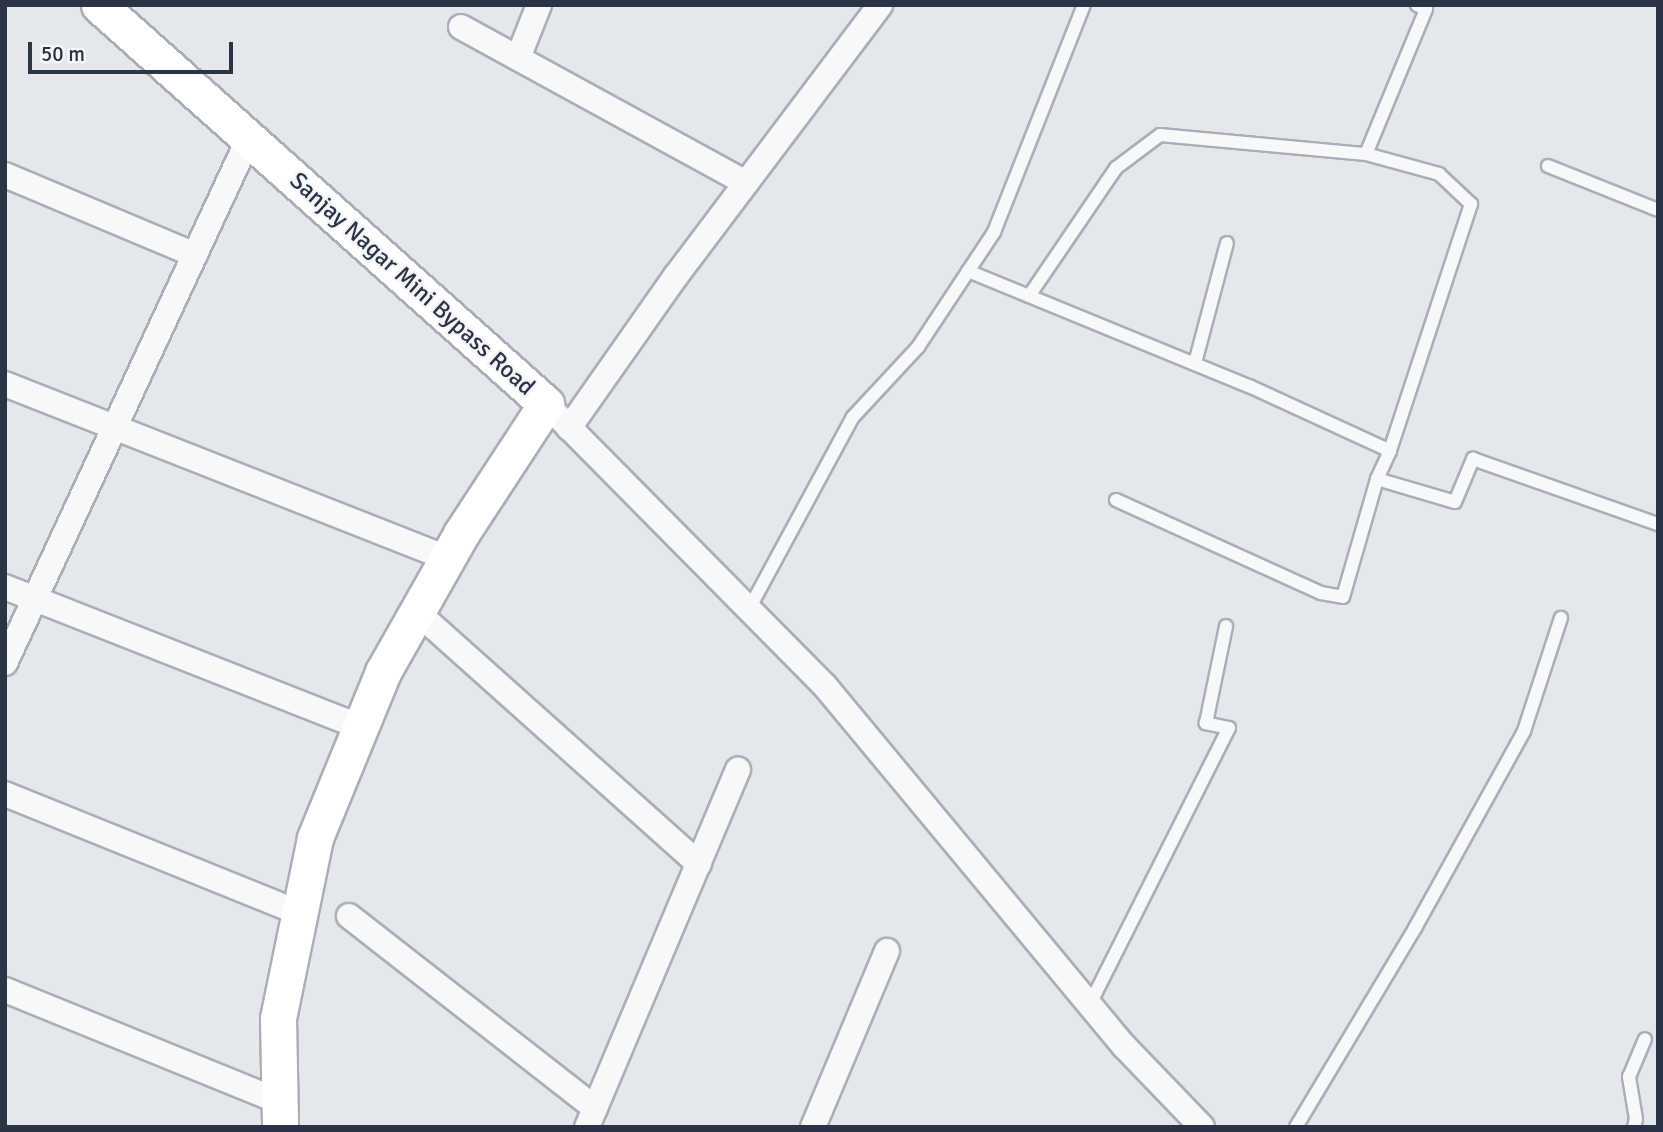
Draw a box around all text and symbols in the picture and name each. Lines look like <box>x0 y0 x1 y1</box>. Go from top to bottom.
scale bar <box>32 28 236 72</box>
text: 50 m <box>41 41 85 67</box>
street label: Sanjay Nagar Mini Bypass Road <box>284 166 540 402</box>

